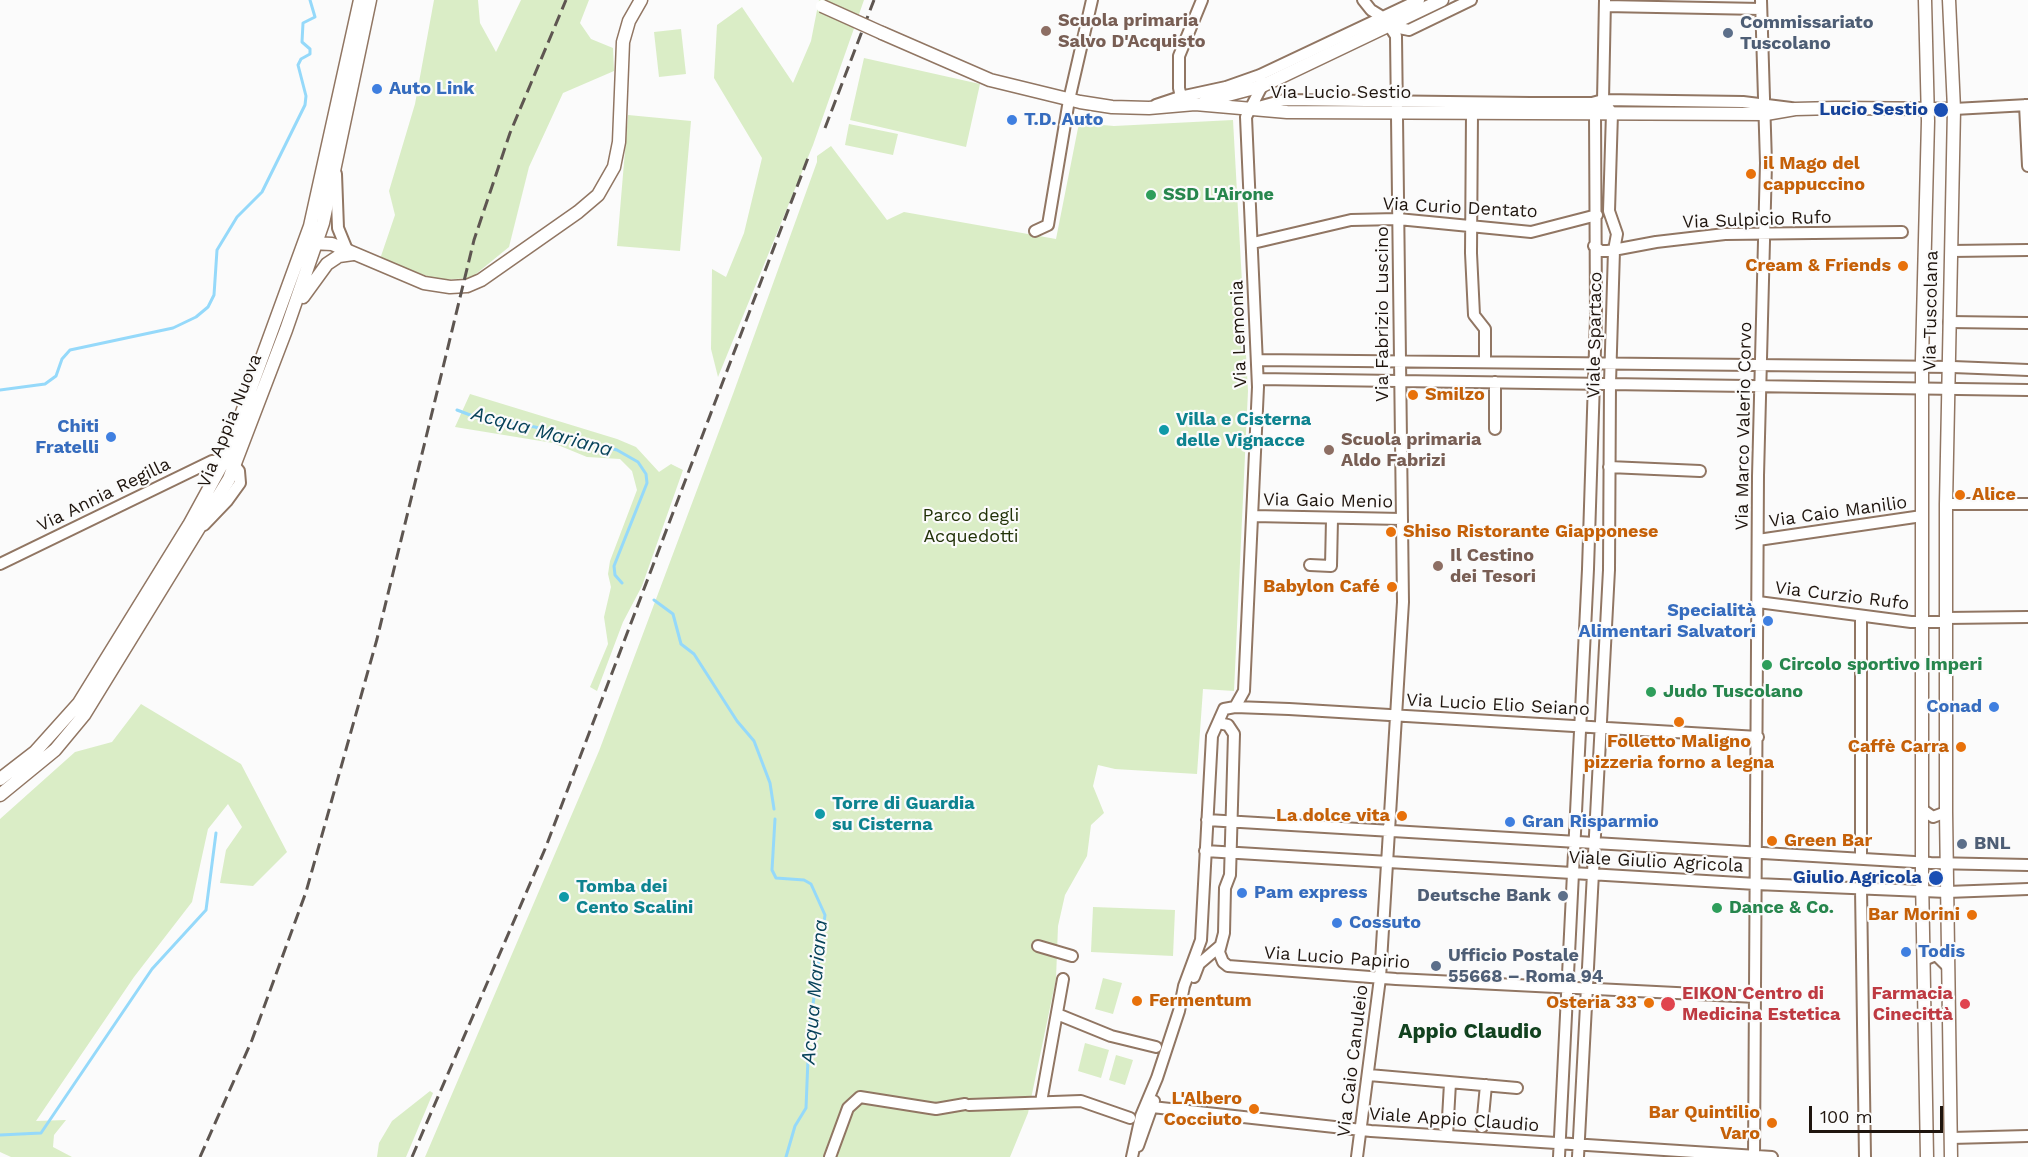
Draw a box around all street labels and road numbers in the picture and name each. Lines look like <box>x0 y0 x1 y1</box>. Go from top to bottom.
street label: Via Lucio Sestio <box>1271 82 1411 104</box>
street label: Via Curio Dentato <box>1382 193 1538 223</box>
street label: Via Sulpicio Rufo <box>1682 207 1832 233</box>
street label: Via Fabrizio Luscino <box>1372 226 1394 402</box>
street label: Via Tuscolana <box>1919 250 1943 372</box>
street label: Viale Spartaco <box>1583 271 1607 399</box>
street label: Via Lemonia <box>1226 280 1252 388</box>
street label: Via Marco Valerio Corvo <box>1731 321 1757 531</box>
street label: Via Appia Nuova <box>193 351 267 491</box>
street label: Via Annia Regilla <box>34 453 174 537</box>
street label: Via Gaio Menio <box>1263 489 1393 513</box>
street label: Via Caio Manilio <box>1767 492 1909 532</box>
street label: Via Curzio Rufo <box>1773 577 1911 615</box>
street label: Via Lucio Elio Seiano <box>1406 689 1590 721</box>
street label: Viale Giulio Agricola <box>1568 847 1744 877</box>
street label: Via Lucio Papirio <box>1263 942 1411 974</box>
street label: Via Caio Canuleio <box>1333 984 1373 1138</box>
street label: Viale Appio Claudio <box>1368 1103 1540 1137</box>

